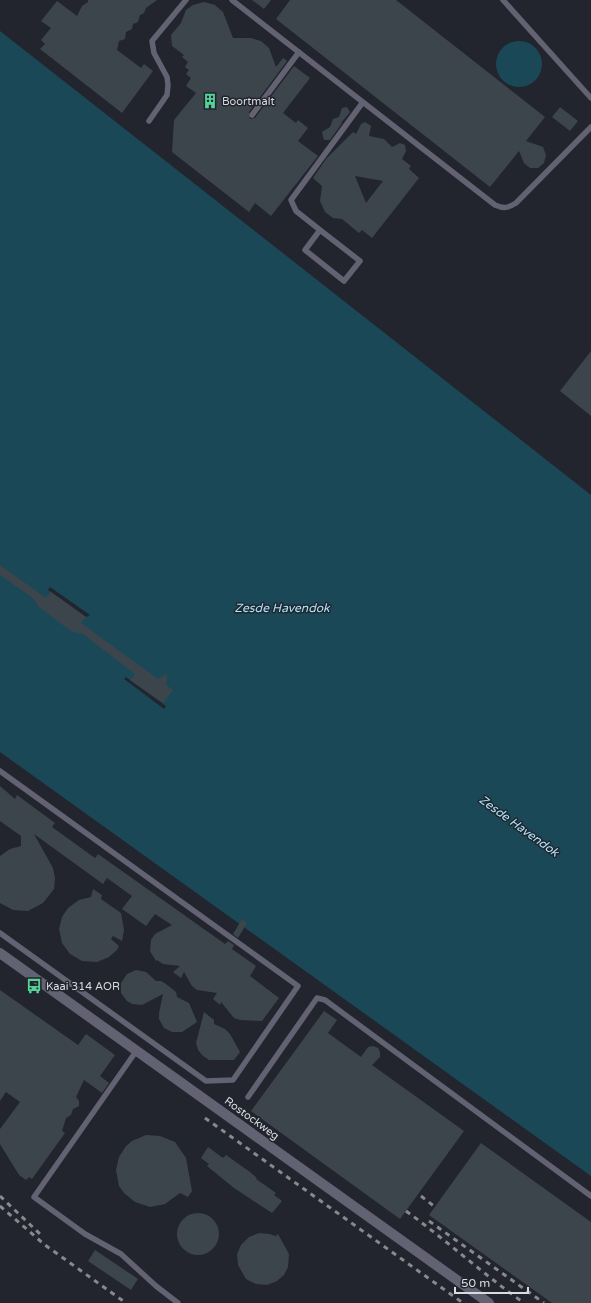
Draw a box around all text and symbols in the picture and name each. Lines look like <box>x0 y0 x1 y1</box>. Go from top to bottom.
building icon: Boortmalt <box>201 92 219 110</box>
place label: Boortmalt <box>222 95 275 108</box>
water label: Zesde Havendok <box>234 601 331 615</box>
water label: Zesde Havendok <box>476 792 563 860</box>
bus stop icon: Kaai 314 AOR <box>25 977 43 995</box>
place label: Kaai 314 AOR <box>46 980 120 993</box>
street label: Rostockweg <box>222 1094 282 1143</box>
scale bar <box>455 1269 528 1295</box>
text: 50 m <box>461 1276 490 1290</box>

